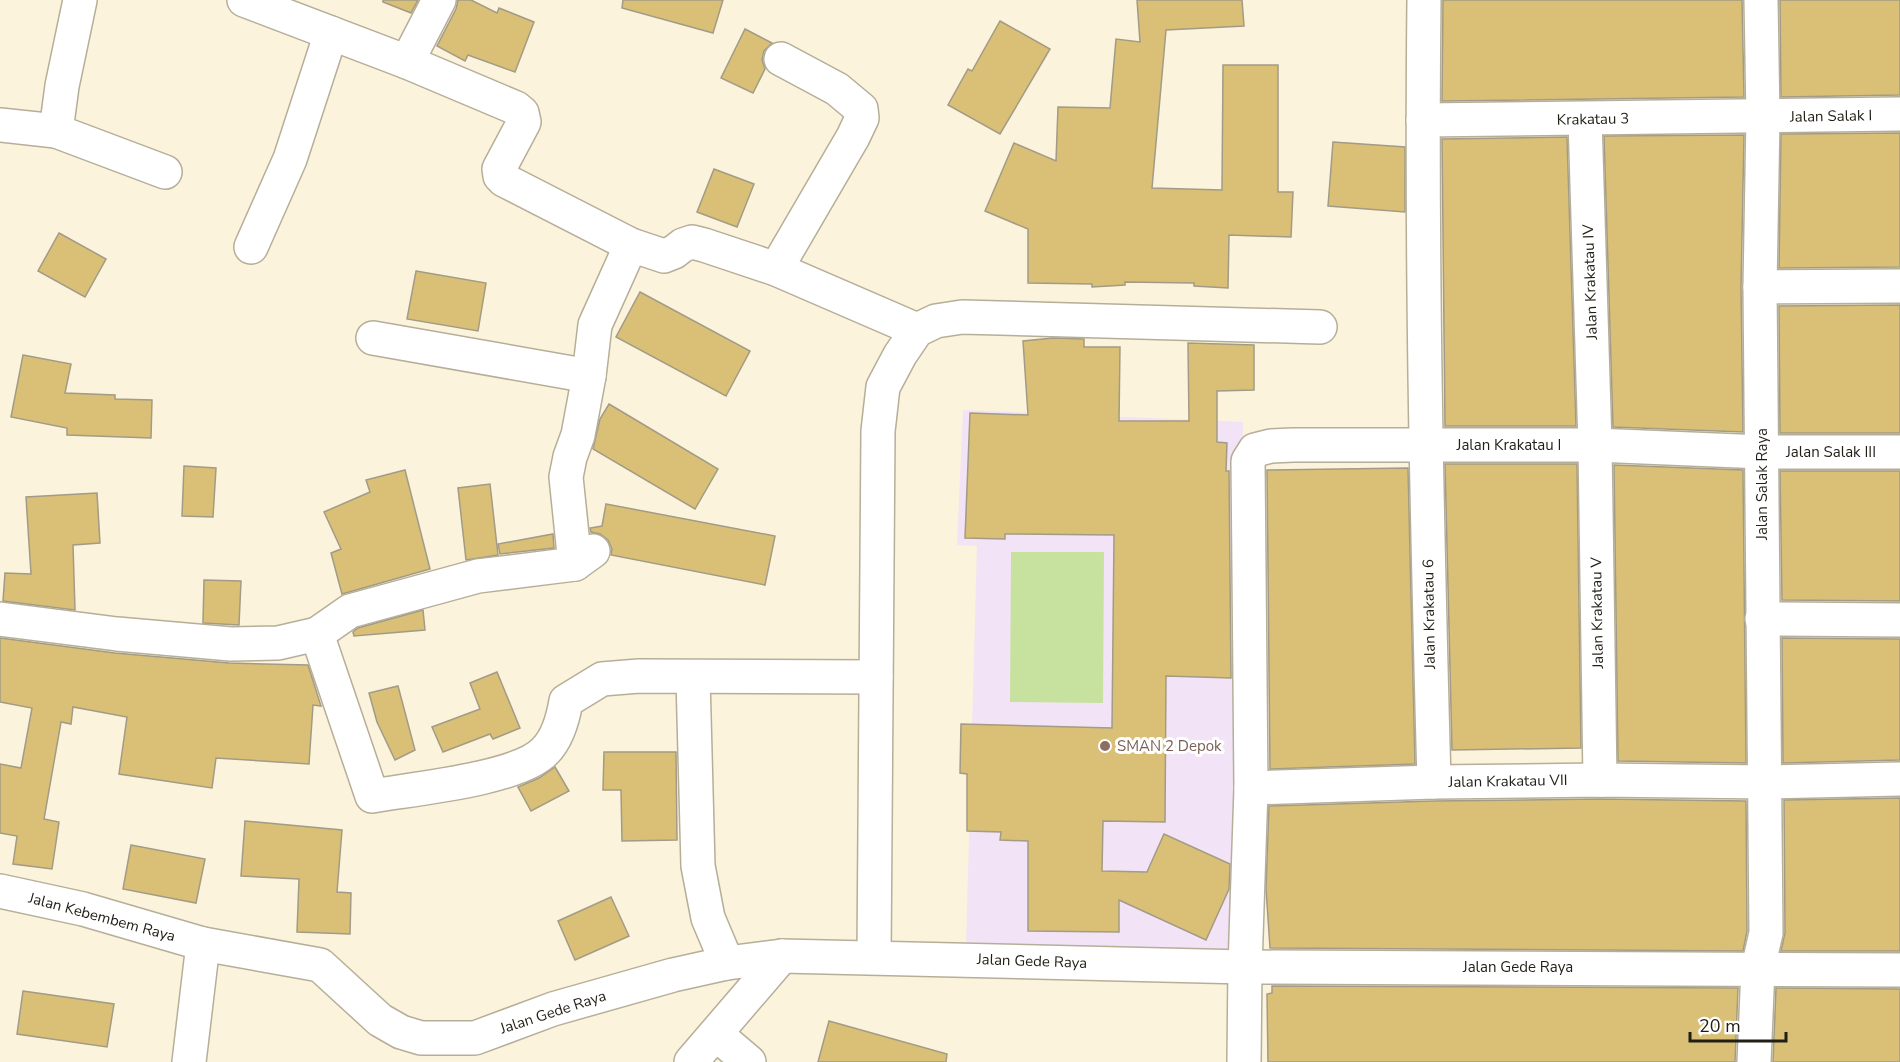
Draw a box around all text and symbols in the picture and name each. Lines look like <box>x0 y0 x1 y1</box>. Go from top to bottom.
street label: Jalan Salak I <box>1789 105 1872 127</box>
street label: Krakatau 3 <box>1557 108 1629 130</box>
street label: Jalan Krakatau IV <box>1578 223 1602 341</box>
street label: Jalan Salak Raya <box>1752 428 1772 541</box>
street label: Jalan Krakatau I <box>1456 435 1561 455</box>
street label: Jalan Salak III <box>1785 442 1876 462</box>
street label: Jalan Krakatau V <box>1586 556 1608 670</box>
street label: Jalan Krakatau 6 <box>1418 559 1440 670</box>
place label: SMAN 2 Depok <box>1117 736 1222 756</box>
marker: SMAN 2 Depok <box>1098 739 1112 753</box>
street label: Jalan Krakatau VII <box>1447 770 1568 792</box>
street label: Jalan Kebembem Raya <box>25 888 178 946</box>
street label: Jalan Gede Raya <box>975 949 1088 973</box>
street label: Jalan Gede Raya <box>1462 957 1573 977</box>
street label: Jalan Gede Raya <box>496 985 609 1039</box>
scale bar <box>1690 1005 1786 1043</box>
text: 20 m <box>1699 1014 1741 1038</box>

